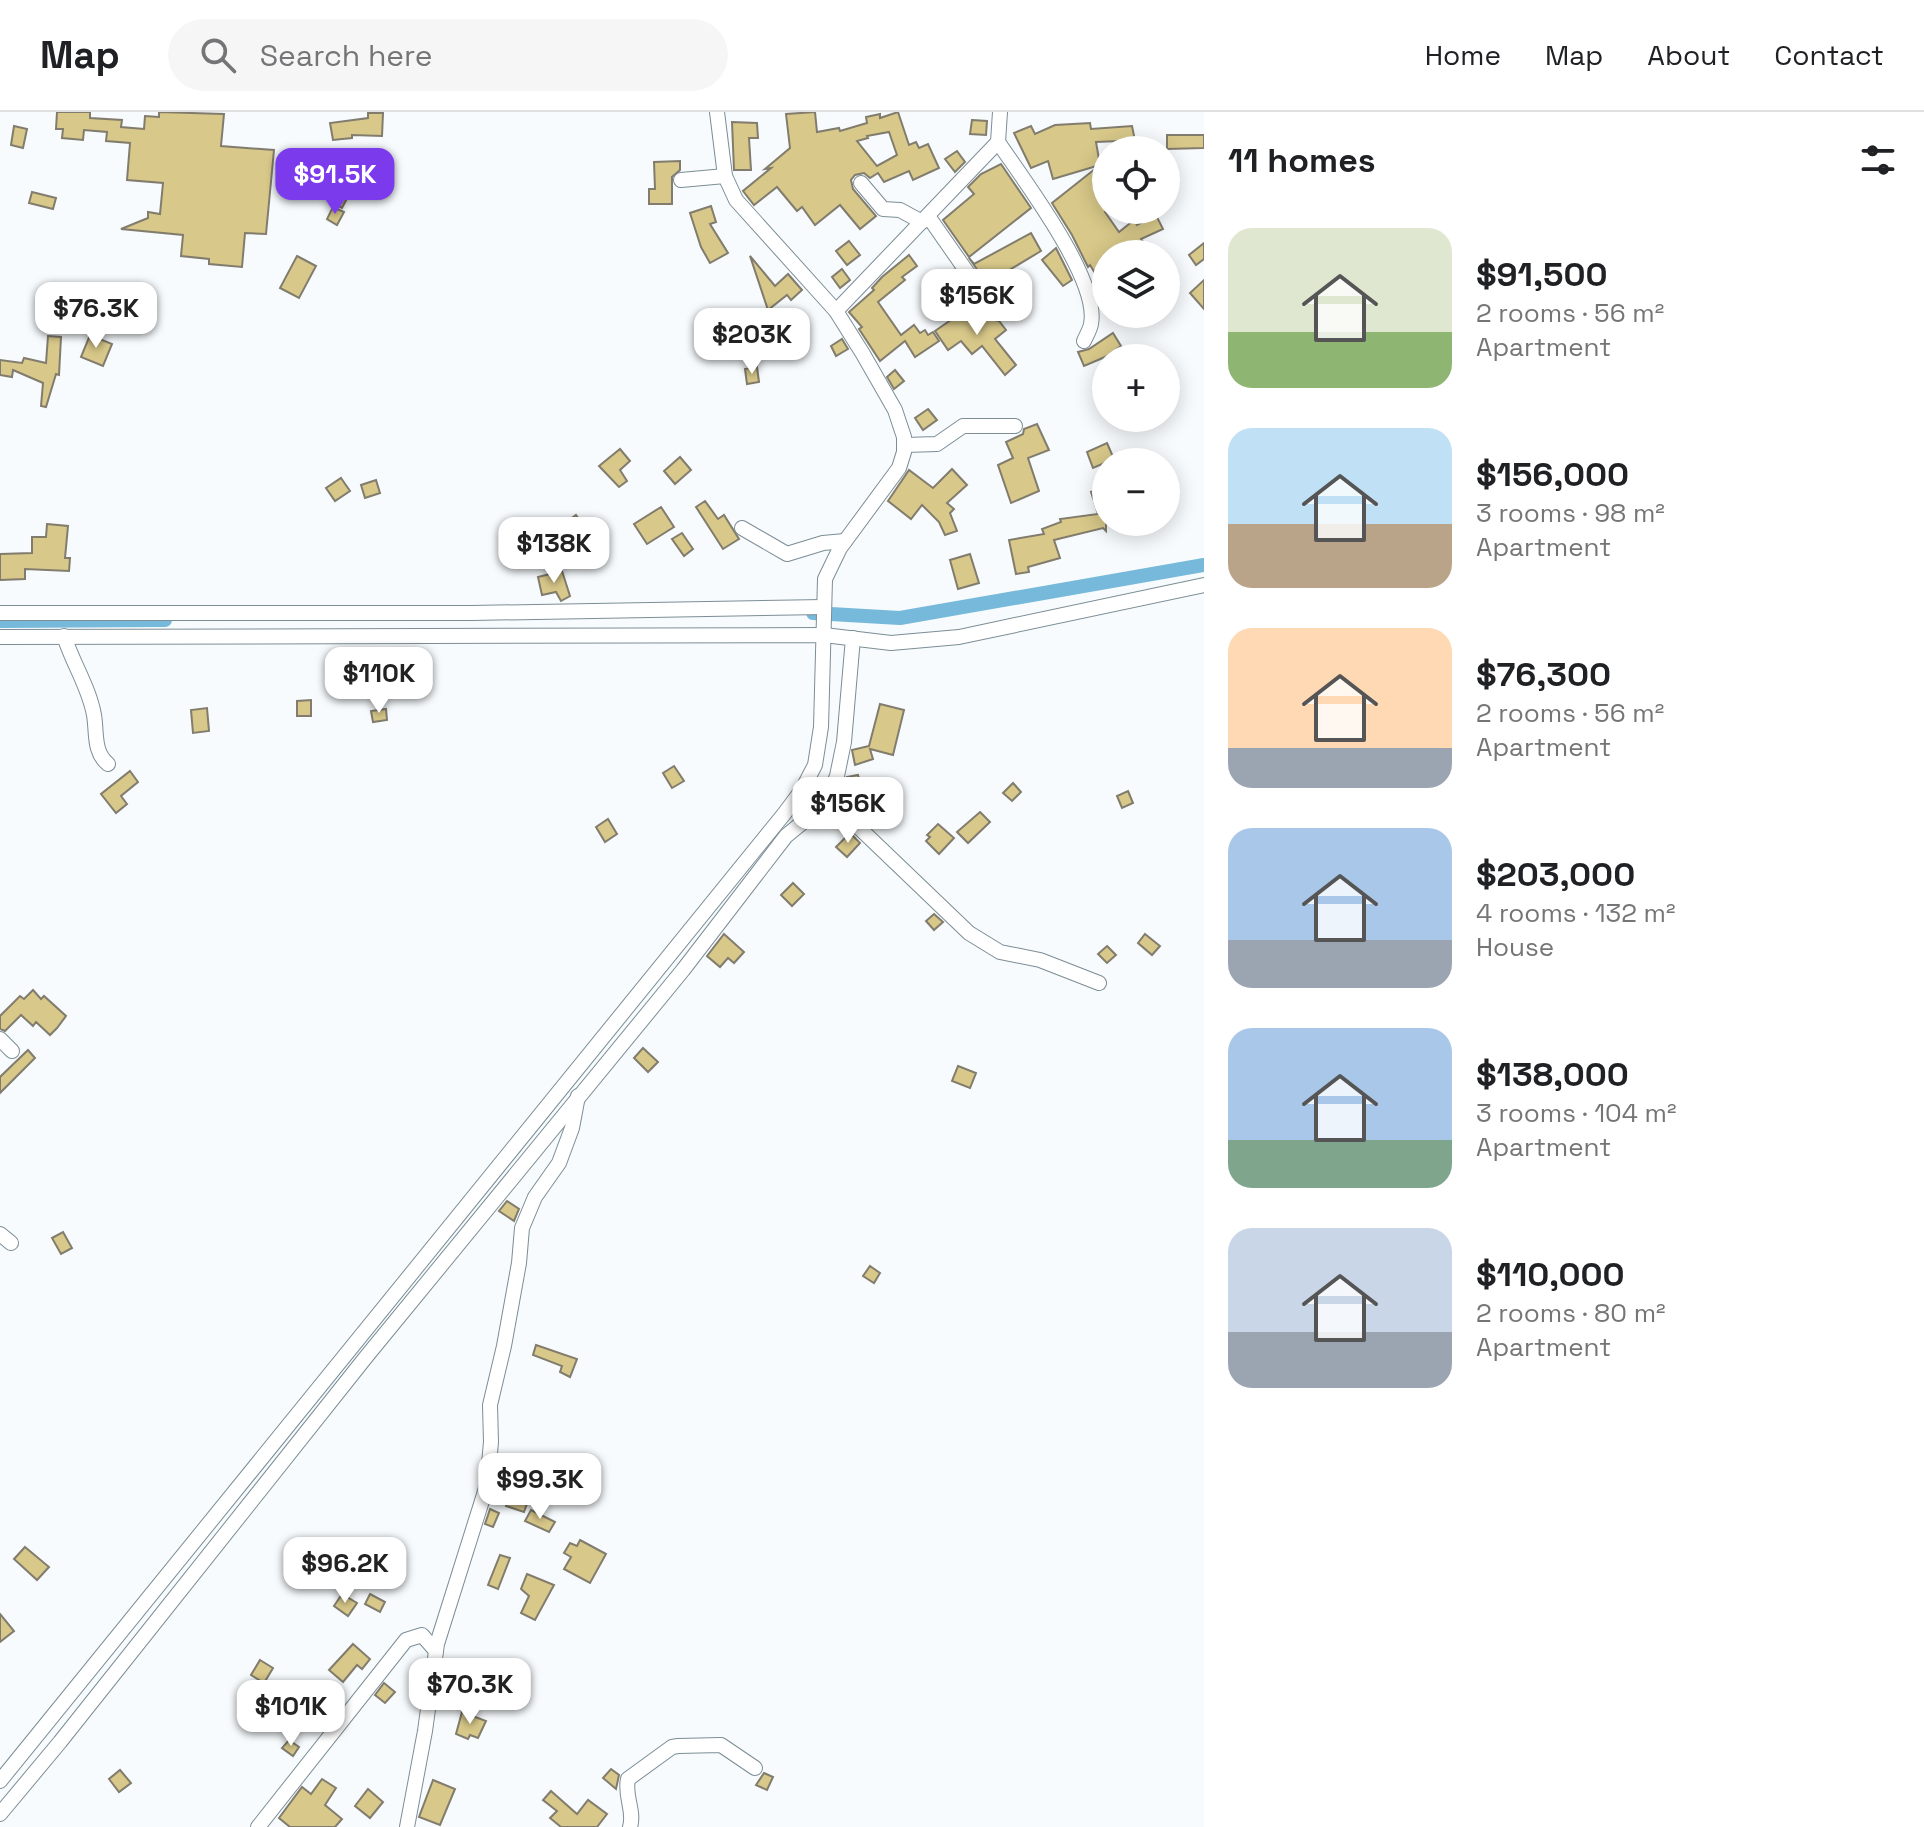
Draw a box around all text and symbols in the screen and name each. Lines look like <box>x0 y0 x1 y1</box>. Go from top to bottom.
search box <box>168 19 728 91</box>
text: Map <box>40 31 120 79</box>
icon: search <box>196 33 240 77</box>
text: Search here <box>260 36 433 75</box>
text: Home <box>1425 37 1501 73</box>
text: Map <box>1545 37 1603 73</box>
text: About <box>1647 37 1730 73</box>
text: Contact <box>1774 37 1884 73</box>
map controls <box>1092 136 1180 536</box>
button: locate <box>1092 136 1180 224</box>
icon: filters <box>1856 138 1900 182</box>
text: 11 homes <box>1228 139 1376 182</box>
pin: $91.5K <box>270 148 400 216</box>
text: $91.5K <box>293 157 377 191</box>
button: layers <box>1092 240 1180 328</box>
text: $91,500 <box>1476 253 1607 296</box>
icon: home <box>1292 260 1388 356</box>
pin: $156K <box>921 269 1033 337</box>
text: $156K <box>939 278 1015 312</box>
pin: $76.3K <box>31 282 161 350</box>
text: $76.3K <box>53 291 139 325</box>
text: 2 rooms · 56 m² <box>1476 296 1664 330</box>
pin: $203K <box>696 308 808 376</box>
text: $203K <box>712 317 792 351</box>
text: Apartment <box>1476 330 1611 364</box>
button: + <box>1092 344 1180 432</box>
button: − <box>1092 448 1180 536</box>
text: $156,000 <box>1476 453 1629 496</box>
icon: home <box>1292 460 1388 556</box>
text: 3 rooms · 98 m² <box>1476 496 1665 530</box>
pin: $138K <box>498 517 610 585</box>
text: $138K <box>516 526 592 560</box>
text: Apartment <box>1476 530 1611 564</box>
pin: $110K <box>323 647 435 715</box>
text: $76,300 <box>1476 653 1611 696</box>
text: $110K <box>343 656 415 690</box>
icon: home <box>1292 660 1388 756</box>
text: 2 rooms · 56 m² <box>1476 696 1664 730</box>
text: Apartment <box>1476 730 1611 764</box>
pin: $156K <box>792 777 904 845</box>
text: $156K <box>810 786 886 820</box>
text: $203,000 <box>1476 853 1635 896</box>
icon: home <box>1292 860 1388 956</box>
text: 4 rooms · 132 m² <box>1476 896 1676 930</box>
text: House <box>1476 930 1554 964</box>
text: $138,000 <box>1476 1053 1629 1096</box>
icon: home <box>1292 1060 1388 1156</box>
text: 3 rooms · 104 m² <box>1476 1096 1677 1130</box>
text: Apartment <box>1476 1130 1611 1164</box>
text: $110,000 <box>1476 1253 1625 1296</box>
icon: home <box>1292 1260 1388 1356</box>
text: 2 rooms · 80 m² <box>1476 1296 1666 1330</box>
text: Apartment <box>1476 1330 1611 1364</box>
pin: $99.3K <box>475 1453 605 1521</box>
text: $99.3K <box>496 1462 584 1496</box>
pin: $96.2K <box>280 1537 410 1605</box>
text: $96.2K <box>301 1546 389 1580</box>
pin: $70.3K <box>405 1658 535 1726</box>
text: $70.3K <box>427 1667 513 1701</box>
pin: $101K <box>235 1680 347 1748</box>
text: $101K <box>255 1689 327 1723</box>

